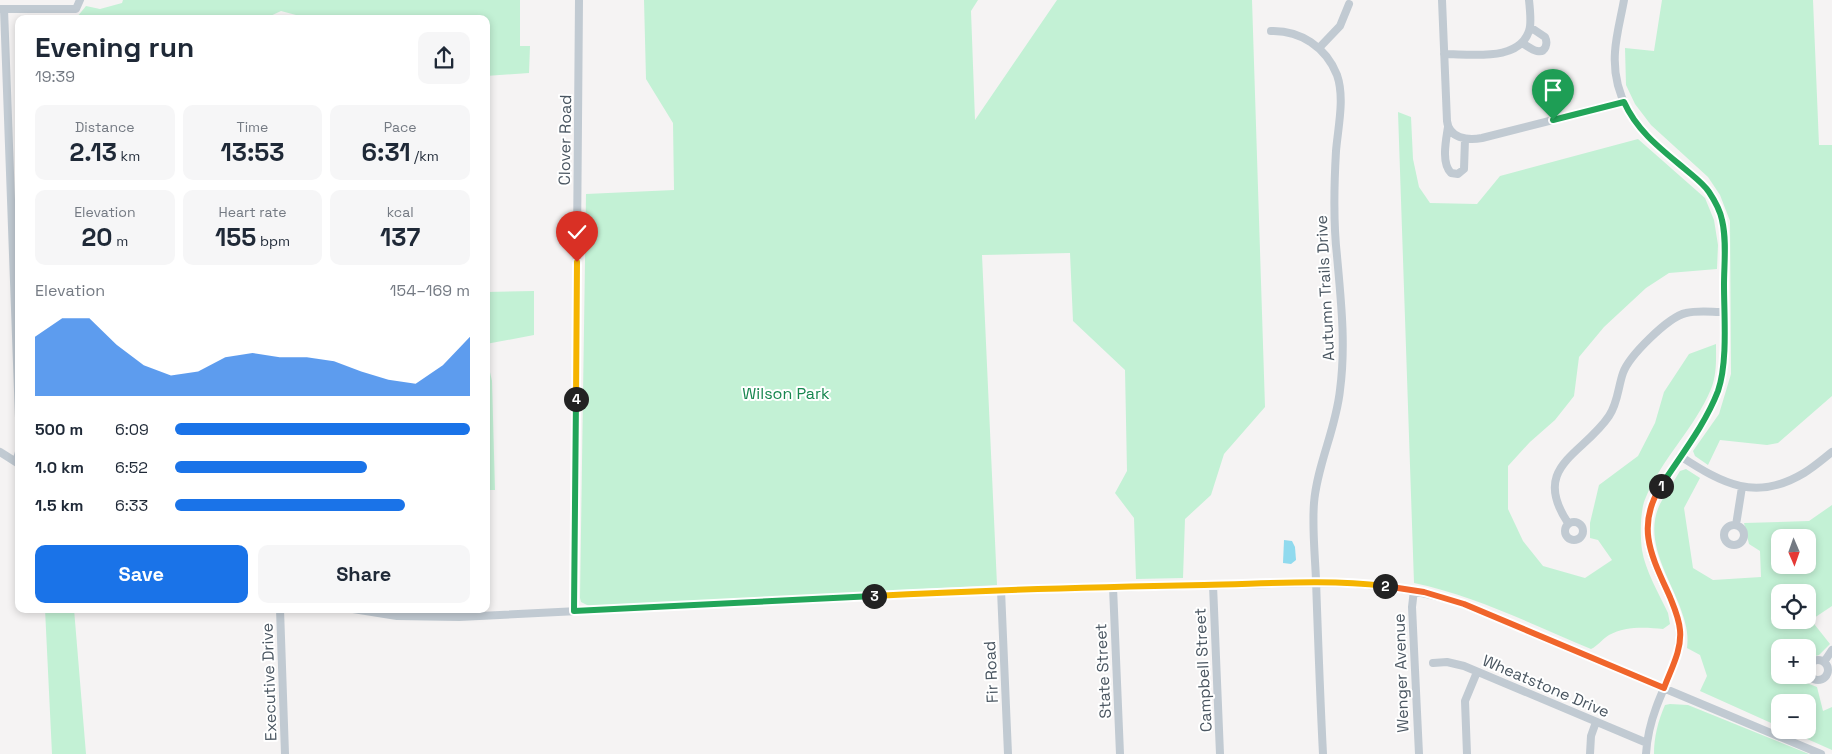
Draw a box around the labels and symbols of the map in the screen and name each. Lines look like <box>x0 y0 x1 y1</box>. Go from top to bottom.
pin <box>1532 69 1574 120</box>
street label: Clover Road <box>554 94 576 186</box>
pin <box>556 211 598 262</box>
street label: Autumn Trails Drive <box>1311 214 1339 362</box>
park label: Wilson Park <box>742 383 830 404</box>
pin: 4 <box>564 386 588 412</box>
pin: 1 <box>1648 474 1674 498</box>
north arrow <box>1771 529 1816 574</box>
pin: 2 <box>1372 574 1398 598</box>
pin: 3 <box>862 584 886 608</box>
street label: Campbell Street <box>1189 607 1217 733</box>
street label: Wenger Avenue <box>1388 613 1414 733</box>
street label: Executive Drive <box>256 623 282 741</box>
street label: State Street <box>1090 623 1116 719</box>
street label: Fir Road <box>979 641 1003 703</box>
street label: Wheatstone Drive <box>1479 650 1613 722</box>

